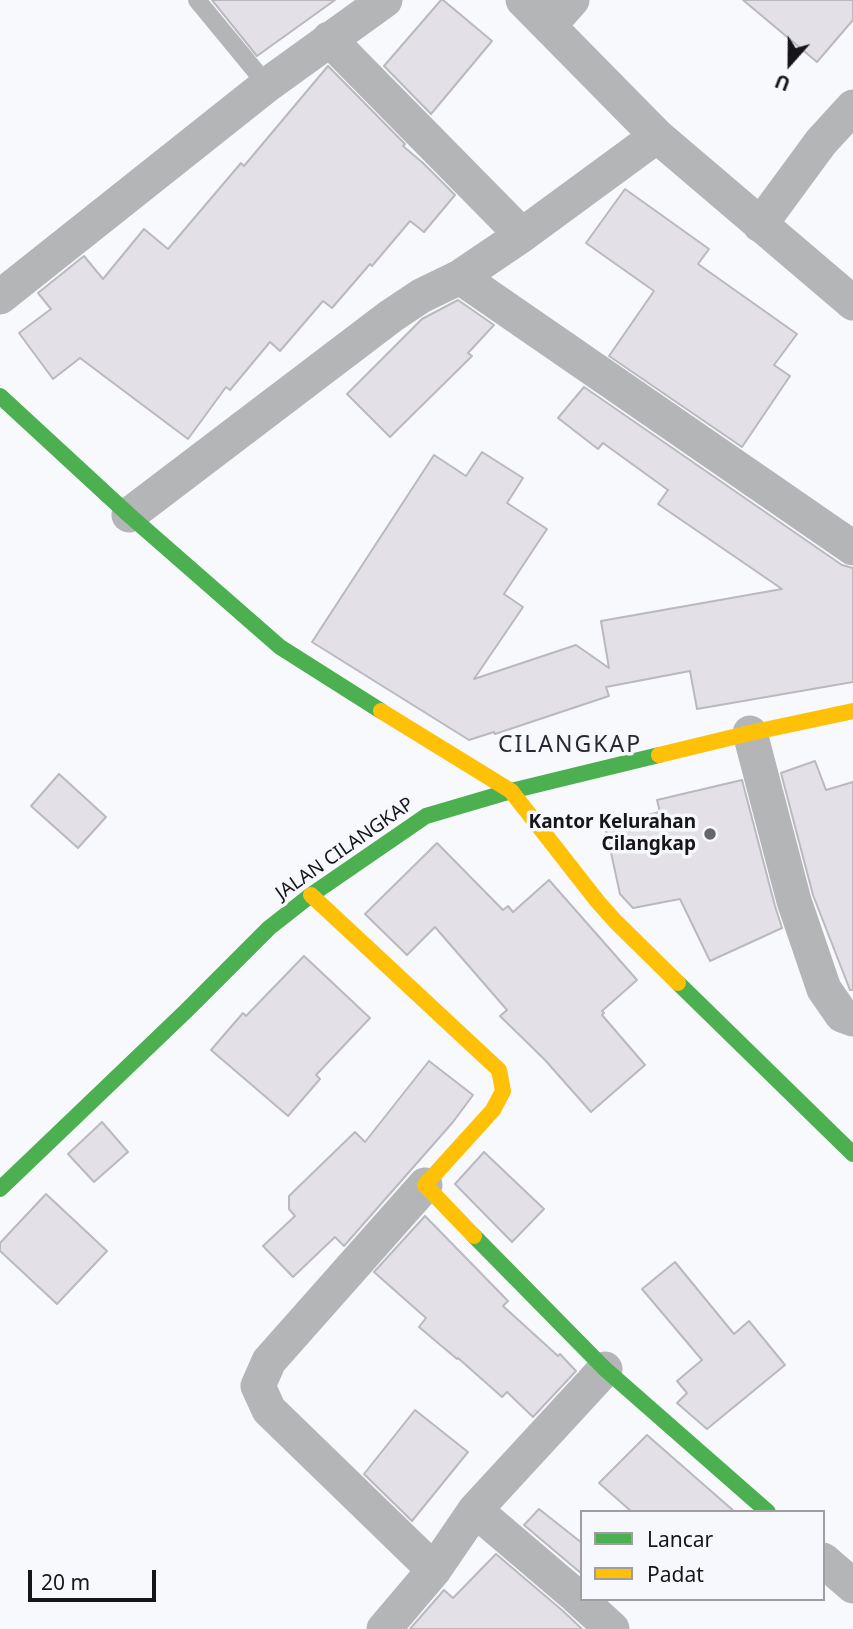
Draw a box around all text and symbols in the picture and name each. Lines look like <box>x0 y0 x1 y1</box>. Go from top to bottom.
north arrow <box>755 28 825 98</box>
text: U <box>771 68 794 97</box>
district label: CILANGKAP <box>499 731 641 759</box>
street label: JALAN CILANGKAP <box>272 793 418 905</box>
place label: Kantor Kelurahan Cilangkap <box>529 812 696 856</box>
marker: Kantor Kelurahan Cilangkap <box>702 826 718 842</box>
legend <box>580 1510 825 1601</box>
text: Lancar <box>647 1525 713 1553</box>
scale bar <box>32 1556 159 1600</box>
text: Padat <box>647 1560 704 1588</box>
text: 20 m <box>41 1568 90 1596</box>

